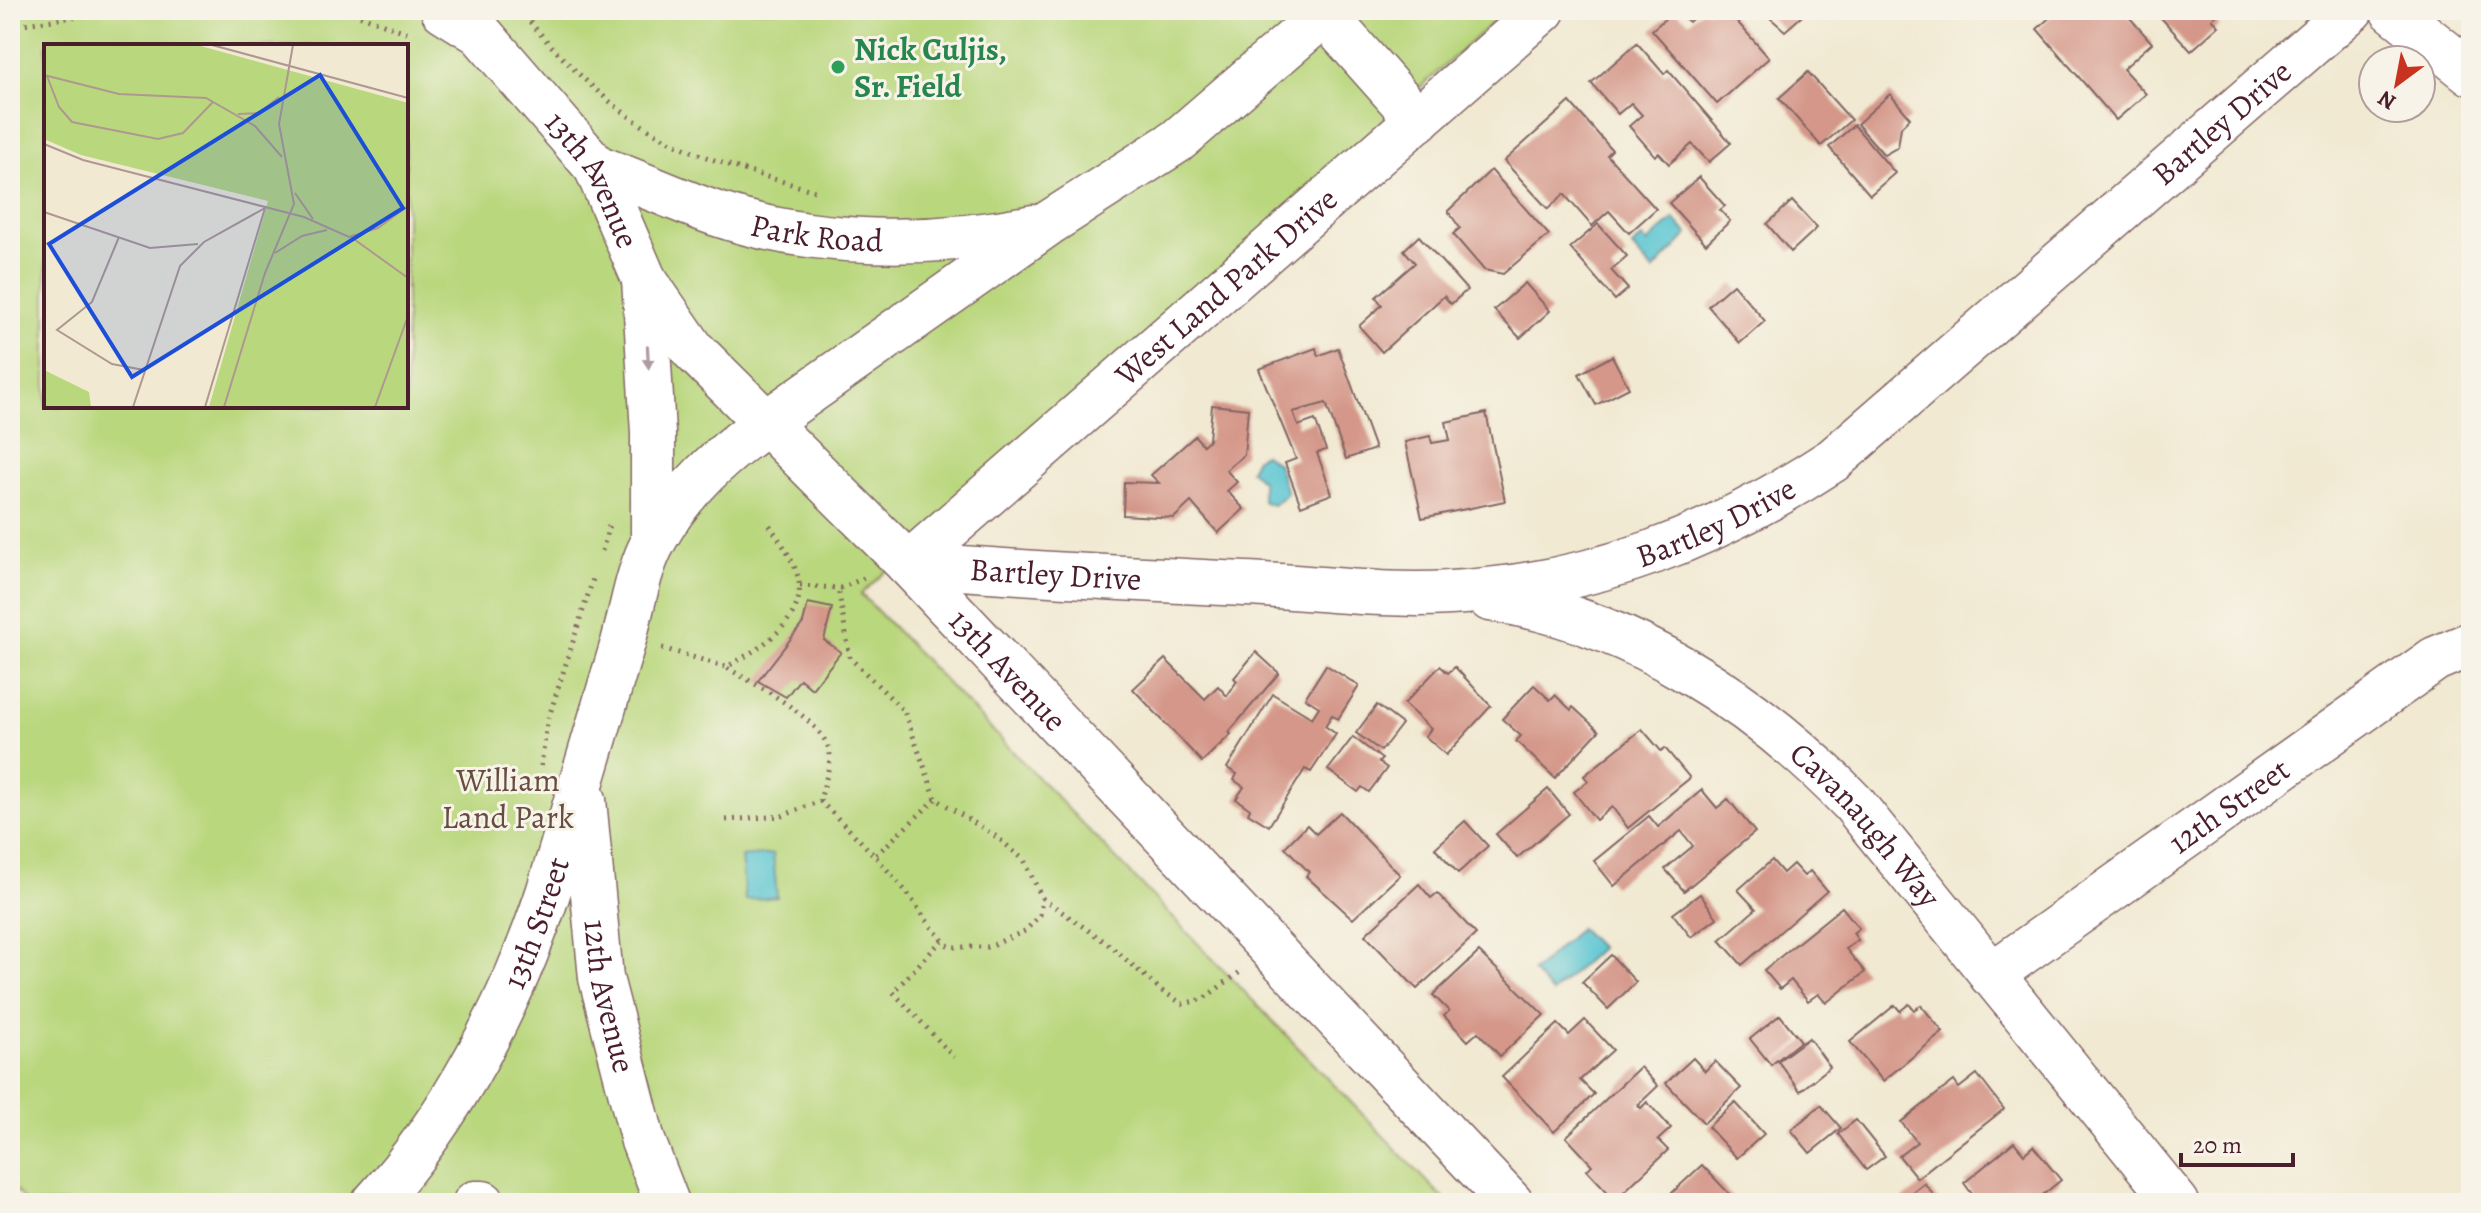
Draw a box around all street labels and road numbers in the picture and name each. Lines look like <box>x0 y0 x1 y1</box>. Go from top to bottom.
street label: Bartley Drive <box>2142 50 2301 195</box>
street label: 13th Avenue <box>535 101 650 255</box>
street label: West Land Park Drive <box>1104 177 1347 397</box>
street label: Park Road <box>746 203 884 263</box>
street label: Bartley Drive <box>1630 466 1804 578</box>
street label: Bartley Drive <box>969 547 1143 601</box>
street label: 13th Avenue <box>939 599 1077 741</box>
street label: Cavanaugh Way <box>1781 732 1951 917</box>
street label: 12th Street <box>2160 747 2298 864</box>
street label: 13th Street <box>492 852 580 996</box>
street label: 12th Avenue <box>574 918 646 1077</box>

